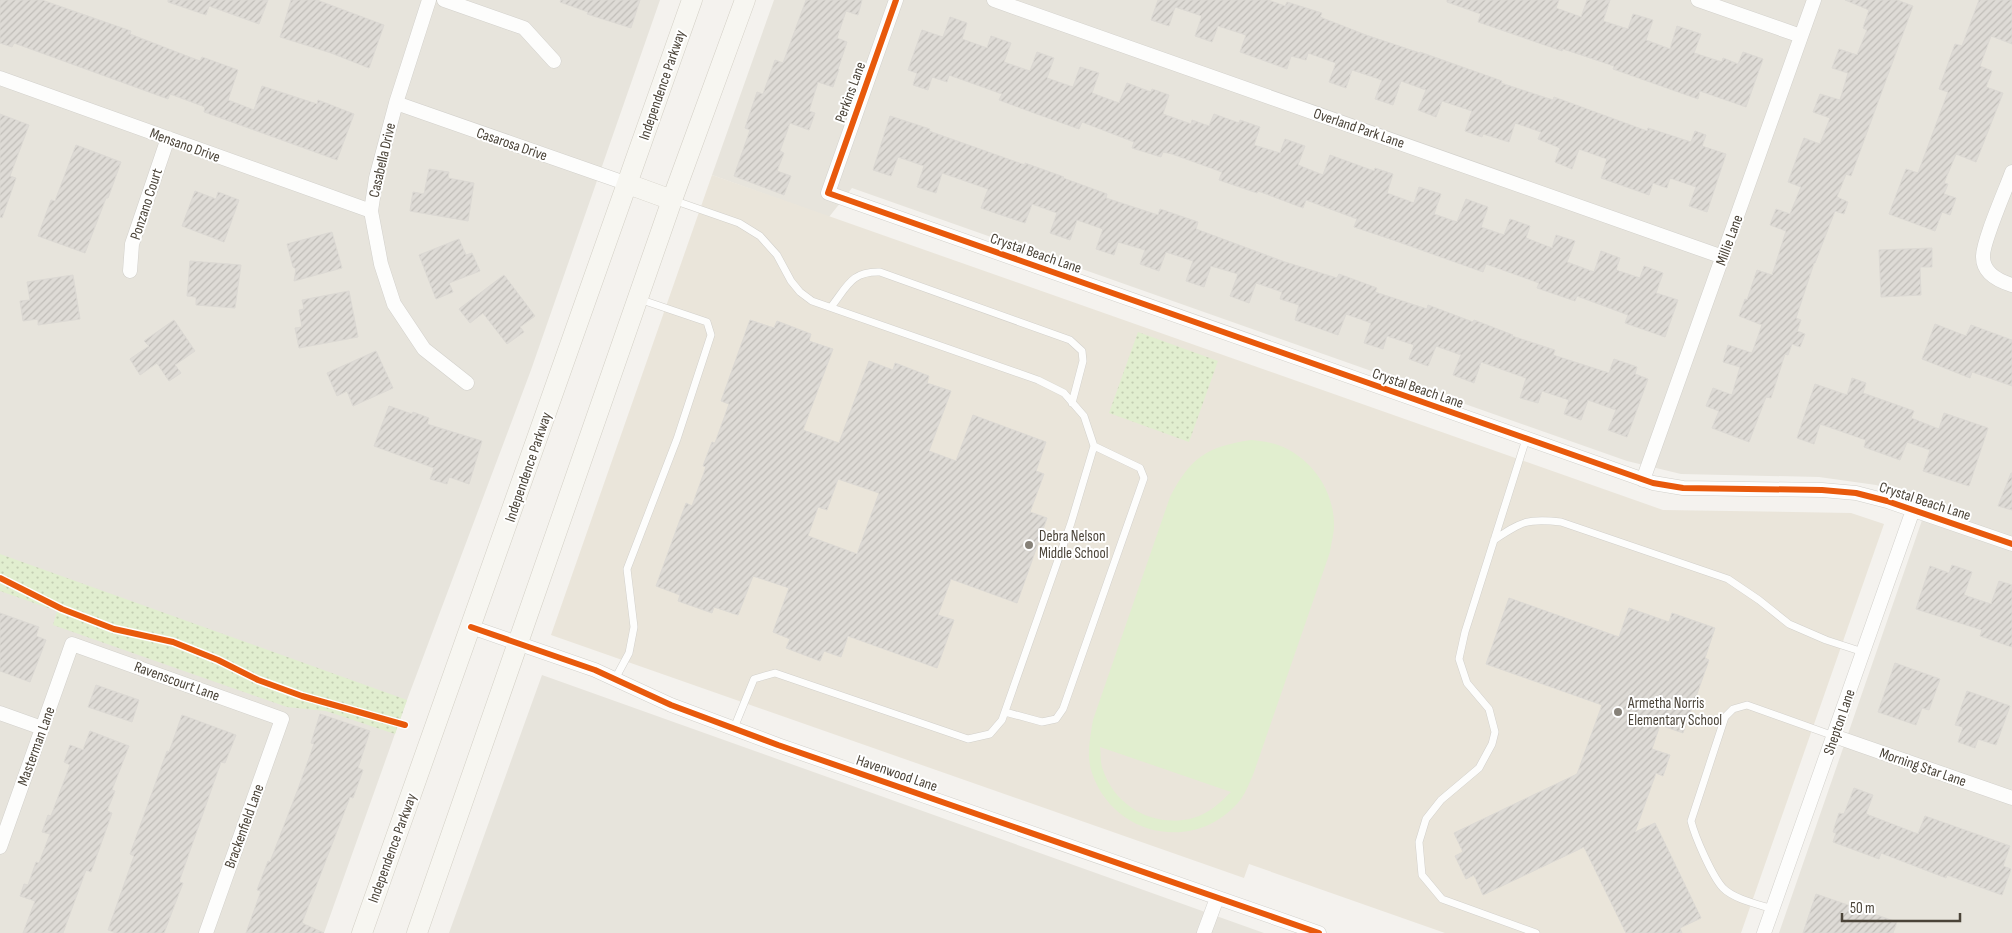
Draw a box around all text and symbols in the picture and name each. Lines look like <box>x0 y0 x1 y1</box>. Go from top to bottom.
street label: Independence Parkway <box>635 27 690 143</box>
street label: Perkins Lane <box>831 59 870 125</box>
street label: Overland Park Lane <box>1311 104 1407 153</box>
street label: Casabella Drive <box>365 121 400 199</box>
street label: Casarosa Drive <box>474 123 550 165</box>
street label: Mensano Drive <box>147 124 223 167</box>
street label: Ponzano Court <box>126 166 167 242</box>
street label: Millie Lane <box>1712 212 1747 268</box>
street label: Crystal Beach Lane <box>988 229 1084 278</box>
street label: Crystal Beach Lane <box>1370 364 1466 413</box>
street label: Independence Parkway <box>501 409 556 525</box>
street label: Crystal Beach Lane <box>1877 478 1973 525</box>
place label: Debra Nelson Middle School <box>1039 527 1109 563</box>
marker: Debra Nelson Middle School <box>1023 539 1035 551</box>
street label: Ravenscourt Lane <box>131 657 222 706</box>
street label: Shepton Lane <box>1819 687 1860 758</box>
place label: Armetha Norris Elementary School <box>1627 694 1722 730</box>
street label: Masterman Lane <box>13 704 60 788</box>
marker: Armetha Norris Elementary School <box>1612 706 1624 718</box>
street label: Morning Star Lane <box>1877 744 1969 791</box>
street label: Havenwood Lane <box>854 751 940 796</box>
street label: Brackenfield Lane <box>220 781 268 871</box>
street label: Independence Parkway <box>364 791 421 906</box>
scale bar <box>1842 890 1960 922</box>
text: 50 m <box>1850 899 1875 918</box>

